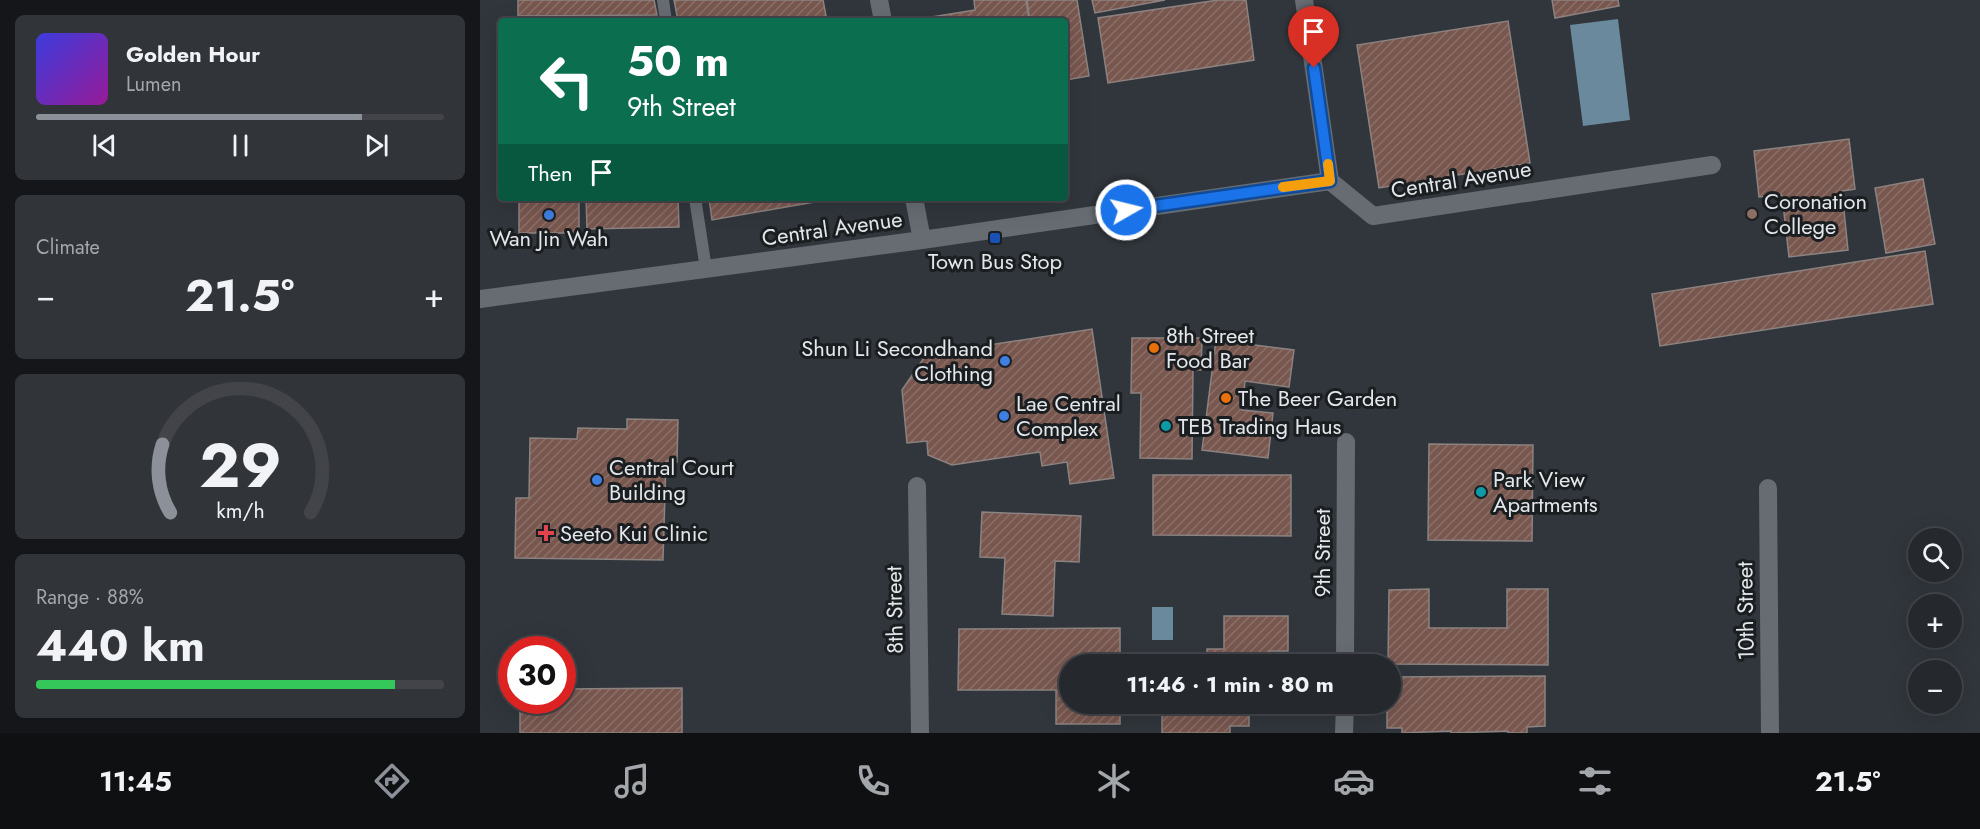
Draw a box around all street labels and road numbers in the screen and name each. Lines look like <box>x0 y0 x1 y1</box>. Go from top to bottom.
street label: Central Avenue <box>1389 152 1533 206</box>
street label: Central Avenue <box>760 202 904 254</box>
street label: 9th Street <box>1306 508 1338 597</box>
street label: 10th Street <box>1728 561 1762 661</box>
street label: 8th Street <box>877 565 911 654</box>

